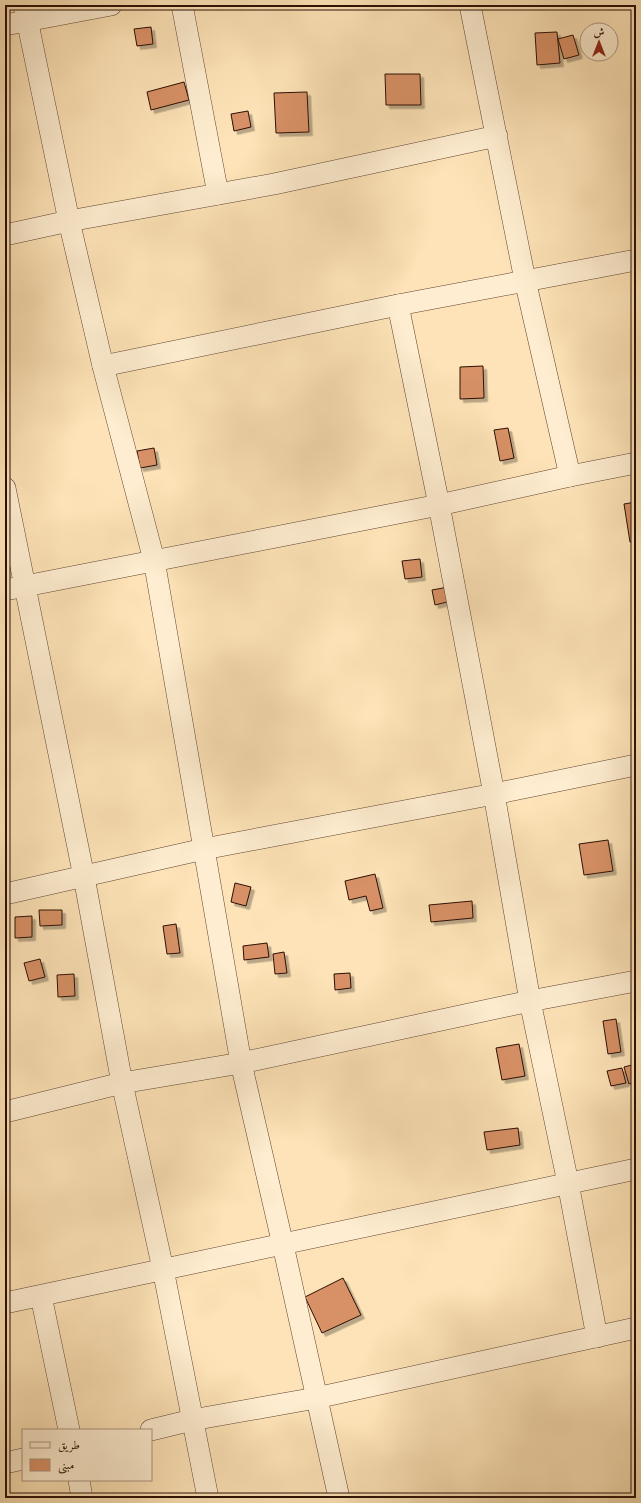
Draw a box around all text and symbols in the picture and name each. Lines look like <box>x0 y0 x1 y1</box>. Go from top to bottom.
north arrow <box>579 22 619 62</box>
text: ش <box>594 24 605 40</box>
legend <box>22 1429 152 1481</box>
text: طريق <box>58 1436 80 1453</box>
text: مبنى <box>58 1456 74 1474</box>

